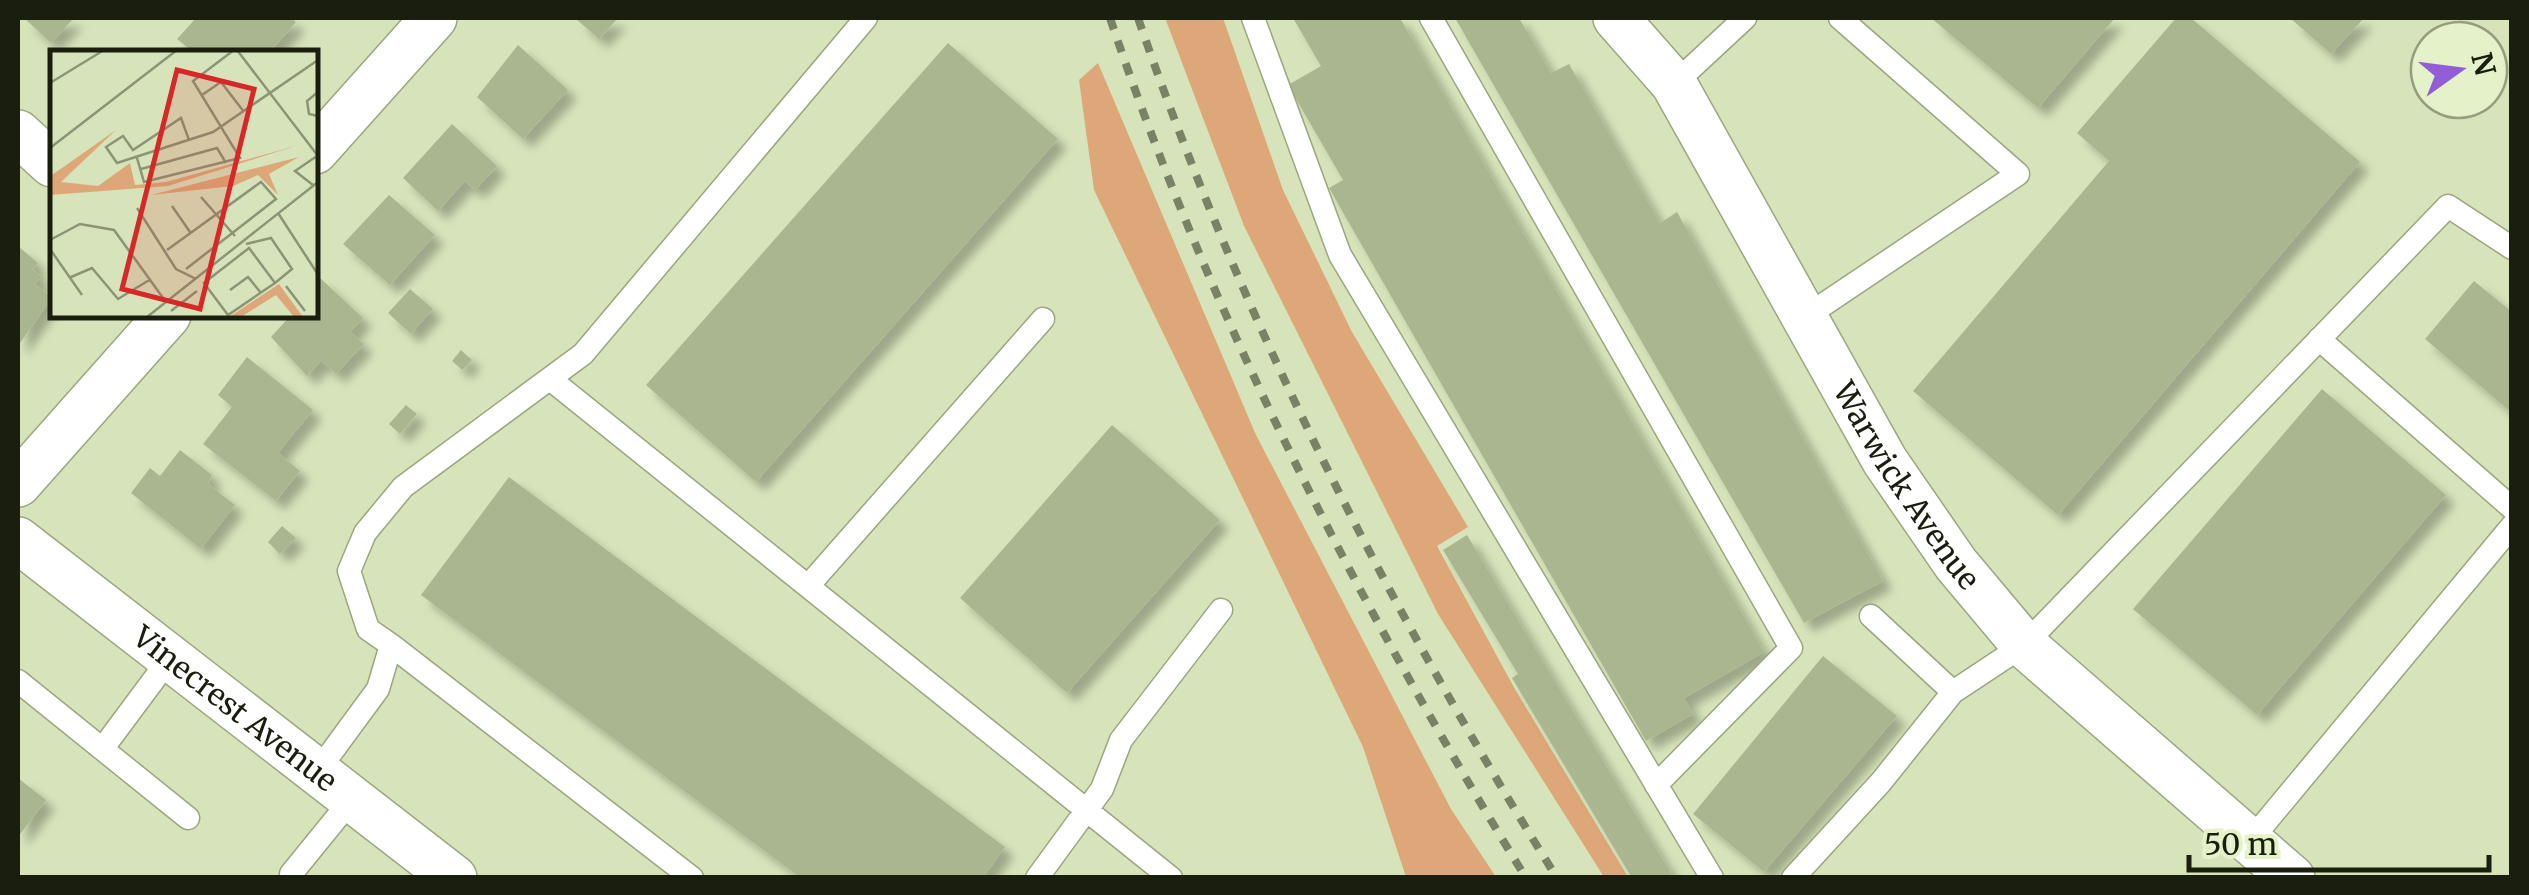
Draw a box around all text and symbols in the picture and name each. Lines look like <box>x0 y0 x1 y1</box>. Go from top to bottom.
north arrow <box>2409 20 2509 120</box>
text: N <box>2463 49 2503 79</box>
inset map <box>50 50 318 318</box>
street label: Warwick Avenue <box>1825 374 1988 597</box>
street label: Vinecrest Avenue <box>125 617 345 800</box>
scale bar <box>2189 810 2489 872</box>
text: 50 m <box>2204 825 2277 863</box>

